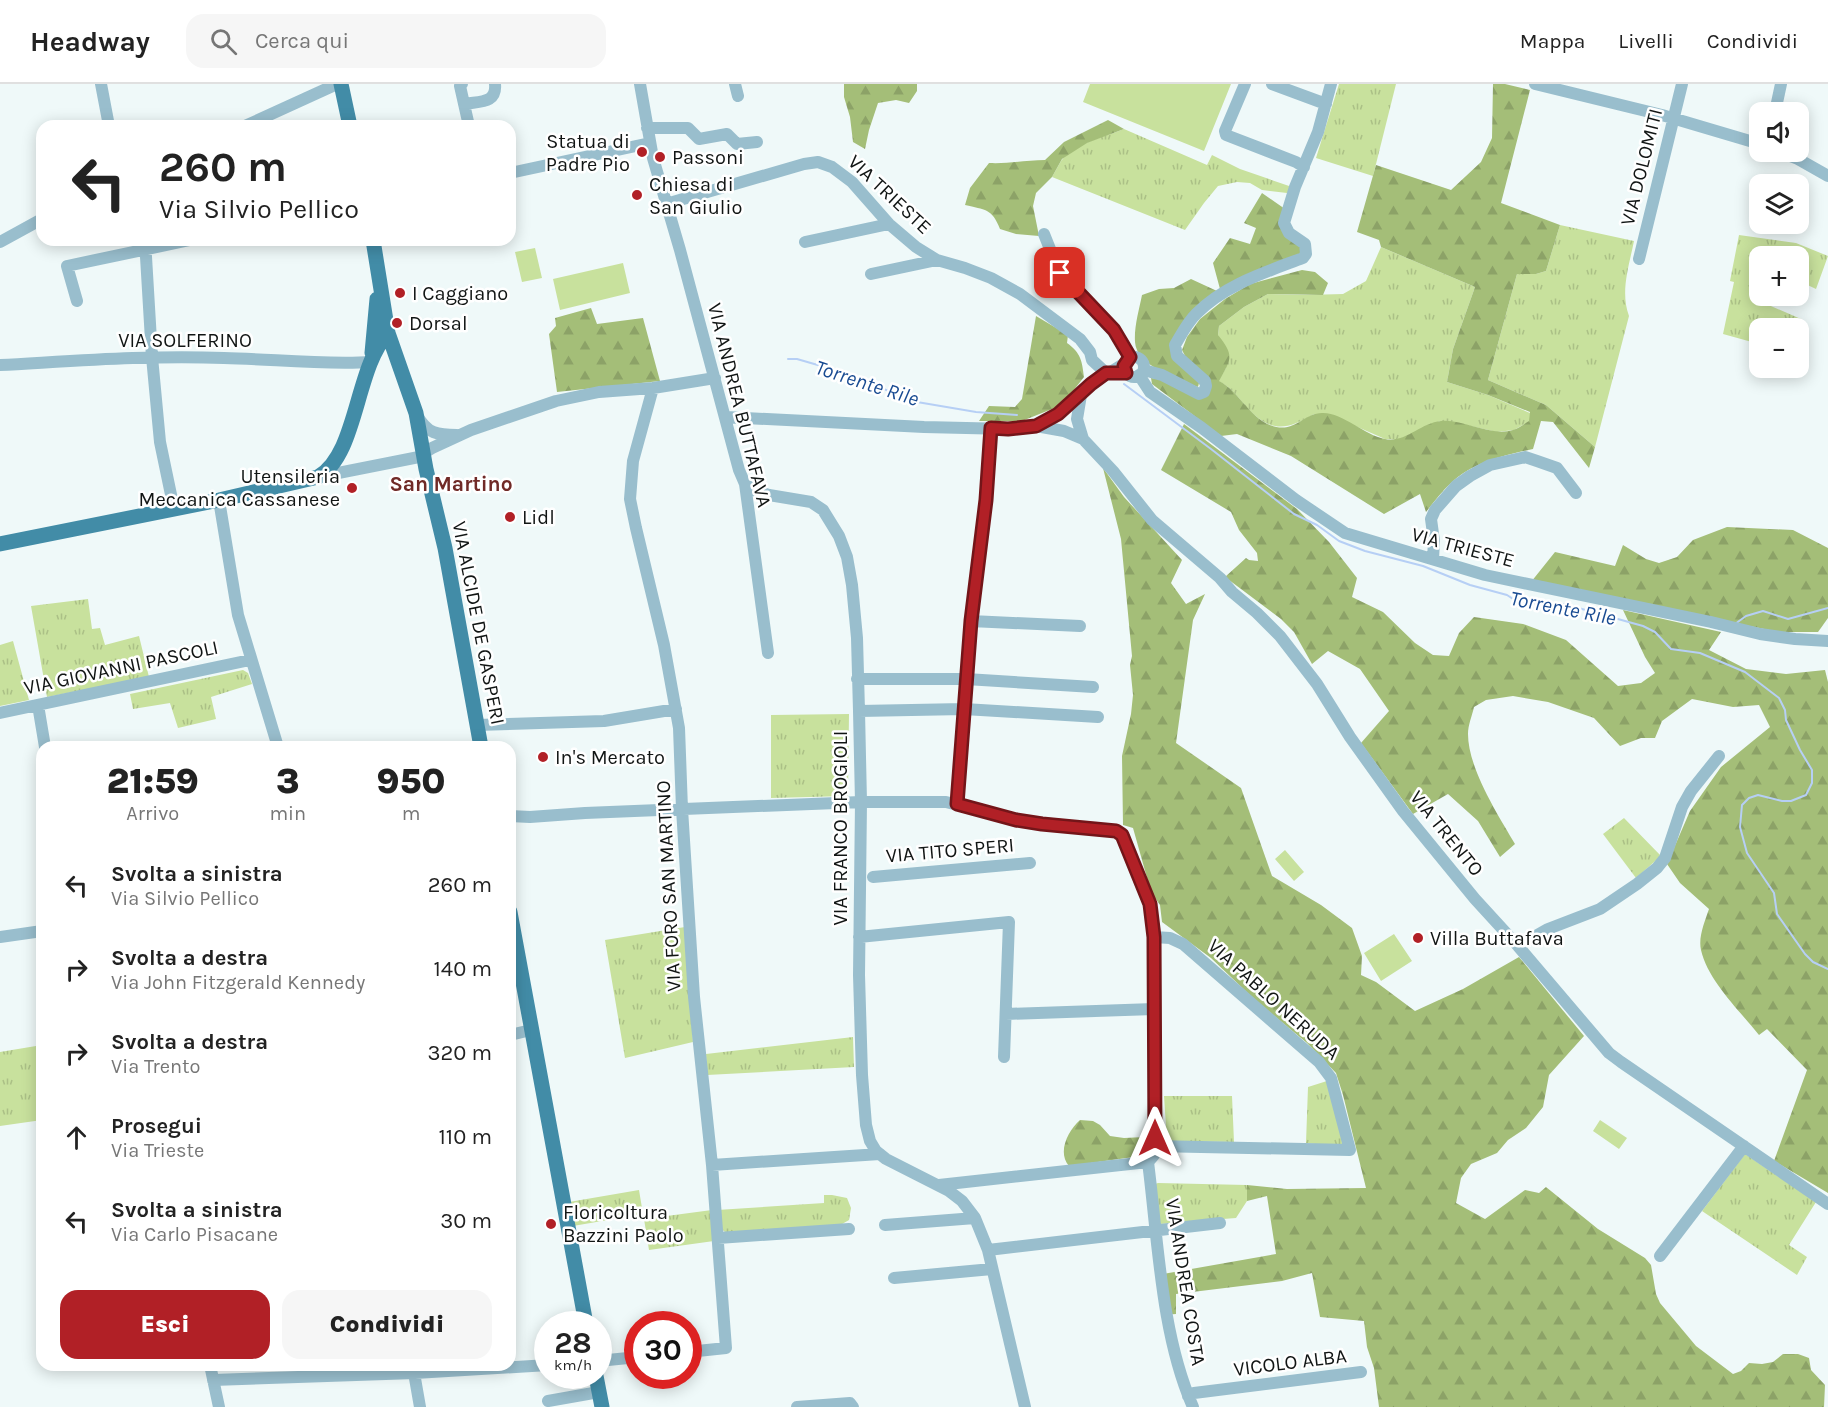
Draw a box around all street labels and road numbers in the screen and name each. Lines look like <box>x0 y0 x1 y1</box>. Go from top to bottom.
street label: VIA DOLOMITI <box>1616 106 1667 228</box>
street label: VIA TRIESTE <box>843 150 936 239</box>
street label: VIA ANDREA BUTTAFAVA <box>703 301 776 510</box>
street label: VIA SOLFERINO <box>118 329 252 352</box>
street label: VIA ALCIDE DE GASPERI <box>447 519 510 727</box>
street label: VIA TRIESTE <box>1409 523 1517 572</box>
street label: VIA GIOVANNI PASCOLI <box>22 636 220 699</box>
street label: VIA FRANCO BROGIOLI <box>829 731 852 925</box>
street label: VIA FORO SAN MARTINO <box>651 780 686 992</box>
street label: VIA TRENTO <box>1405 786 1488 881</box>
street label: VIA TITO SPERI <box>885 833 1015 868</box>
street label: VIA PABLO NERUDA <box>1203 934 1344 1065</box>
street label: VIA ANDREA COSTA <box>1161 1197 1210 1367</box>
street label: VICOLO ALBA <box>1232 1344 1348 1381</box>

